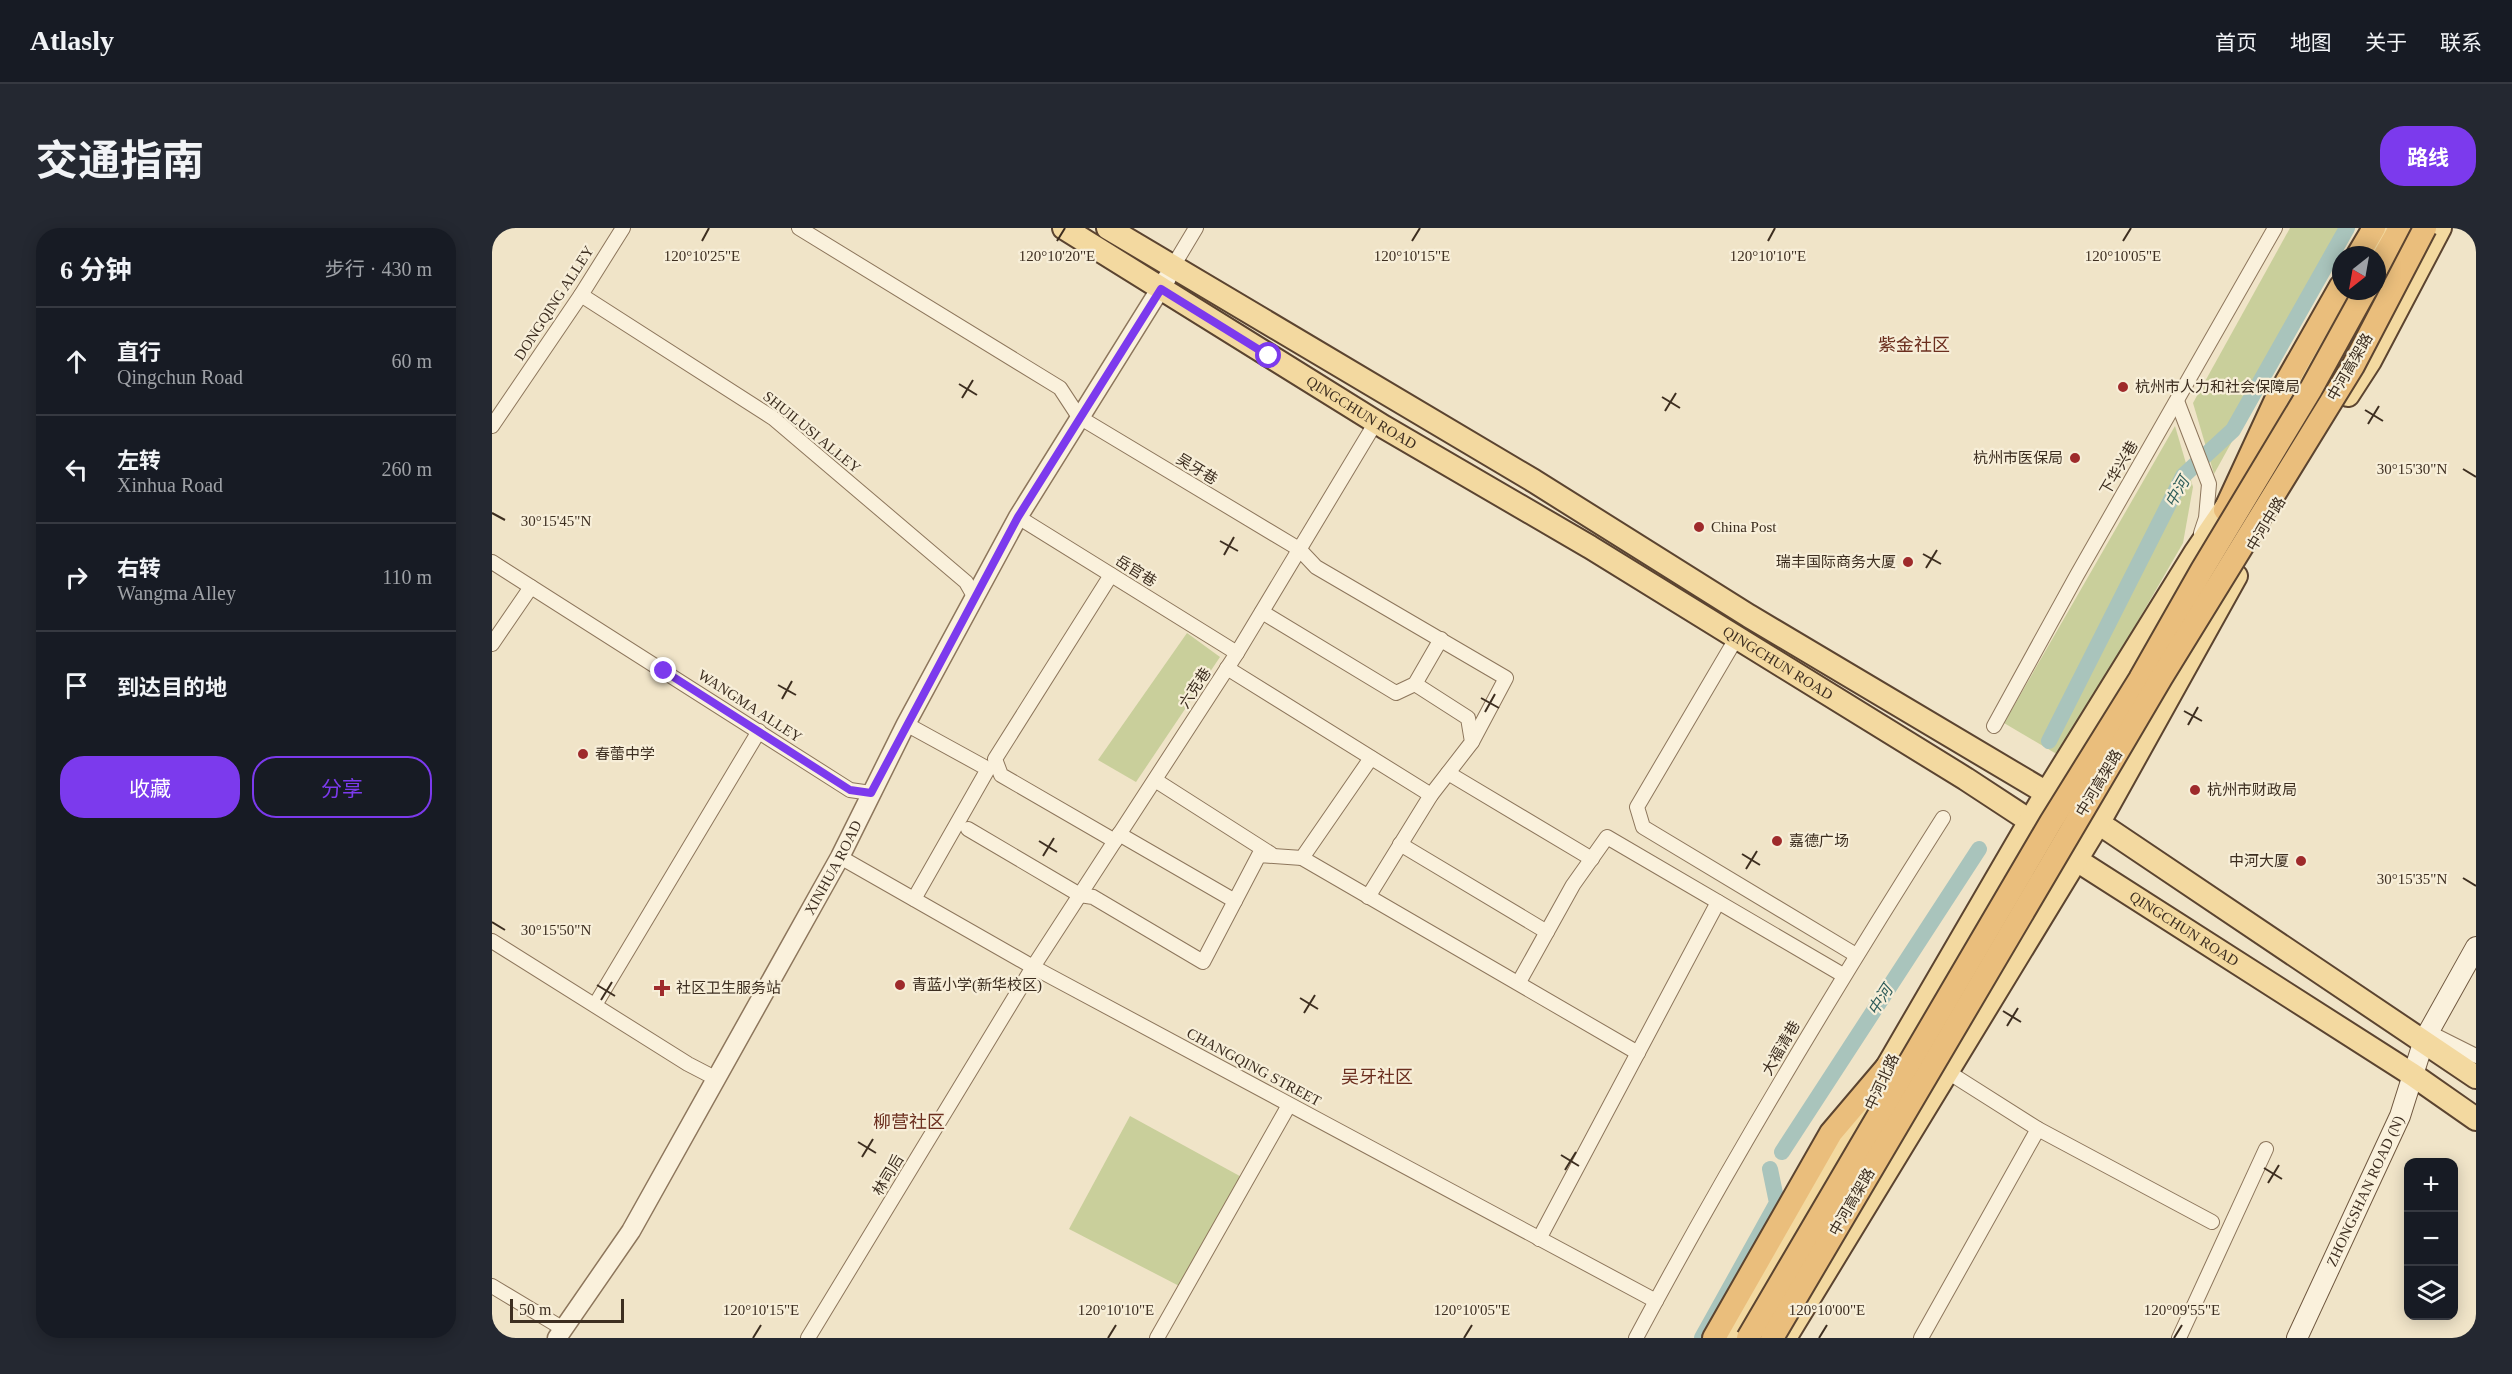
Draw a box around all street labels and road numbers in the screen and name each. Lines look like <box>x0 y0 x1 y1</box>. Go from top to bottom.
street label: DONGQING ALLEY <box>511 243 597 363</box>
street label: 中河高架路 <box>2324 331 2376 403</box>
street label: QINGCHUN ROAD <box>1303 373 1420 452</box>
street label: SHUILUSI ALLEY <box>760 388 864 476</box>
street label: 下华兴巷 <box>2096 438 2141 498</box>
street label: 吴牙巷 <box>1174 451 1220 487</box>
street label: 中河中路 <box>2244 494 2288 554</box>
street label: 岳官巷 <box>1113 552 1159 590</box>
street label: QINGCHUN ROAD <box>1720 623 1836 703</box>
street label: 六克巷 <box>1176 665 1214 711</box>
street label: WANGMA ALLEY <box>695 666 805 746</box>
street label: 中河高架路 <box>2073 747 2125 819</box>
street label: XINHUA ROAD <box>801 818 865 918</box>
street label: QINGCHUN ROAD <box>2127 888 2242 970</box>
street label: 大福清巷 <box>1759 1018 1803 1078</box>
street label: CHANGQING STREET <box>1184 1025 1324 1109</box>
street label: 中河北路 <box>1861 1051 1902 1113</box>
street label: ZHONGSHAN ROAD (N) <box>2323 1113 2408 1269</box>
street label: 林司后 <box>870 1152 906 1198</box>
street label: 中河高架路 <box>1826 1166 1878 1238</box>

